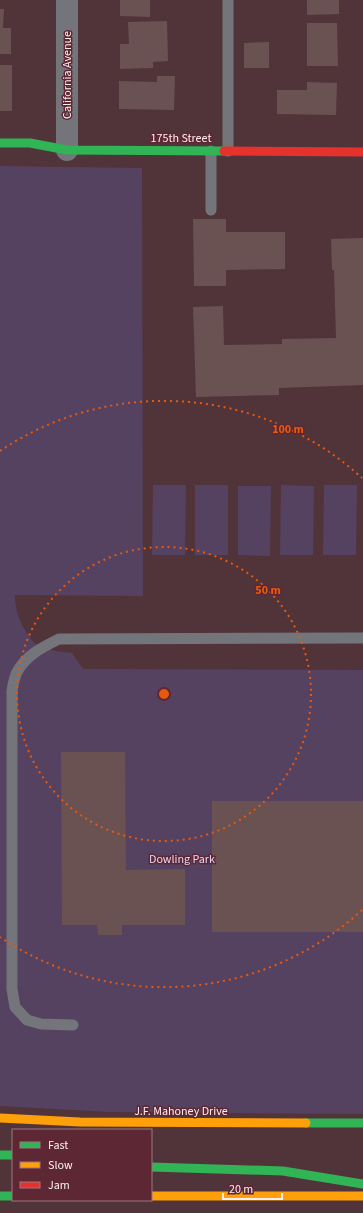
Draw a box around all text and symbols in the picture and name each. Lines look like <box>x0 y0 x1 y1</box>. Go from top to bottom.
street label: California Avenue <box>59 31 76 119</box>
street label: 175th Street <box>151 130 211 147</box>
text: 100 m <box>272 421 304 438</box>
text: 50 m <box>255 582 281 599</box>
centre of rings <box>157 687 171 701</box>
park label: Dowling Park <box>149 851 215 868</box>
street label: J.F. Mahoney Drive <box>134 1103 228 1120</box>
legend <box>12 1129 152 1201</box>
text: Fast <box>48 1137 68 1154</box>
text: Slow <box>48 1157 73 1174</box>
scale bar <box>223 1175 282 1201</box>
text: Jam <box>48 1177 70 1194</box>
text: 20 m <box>229 1181 253 1198</box>

